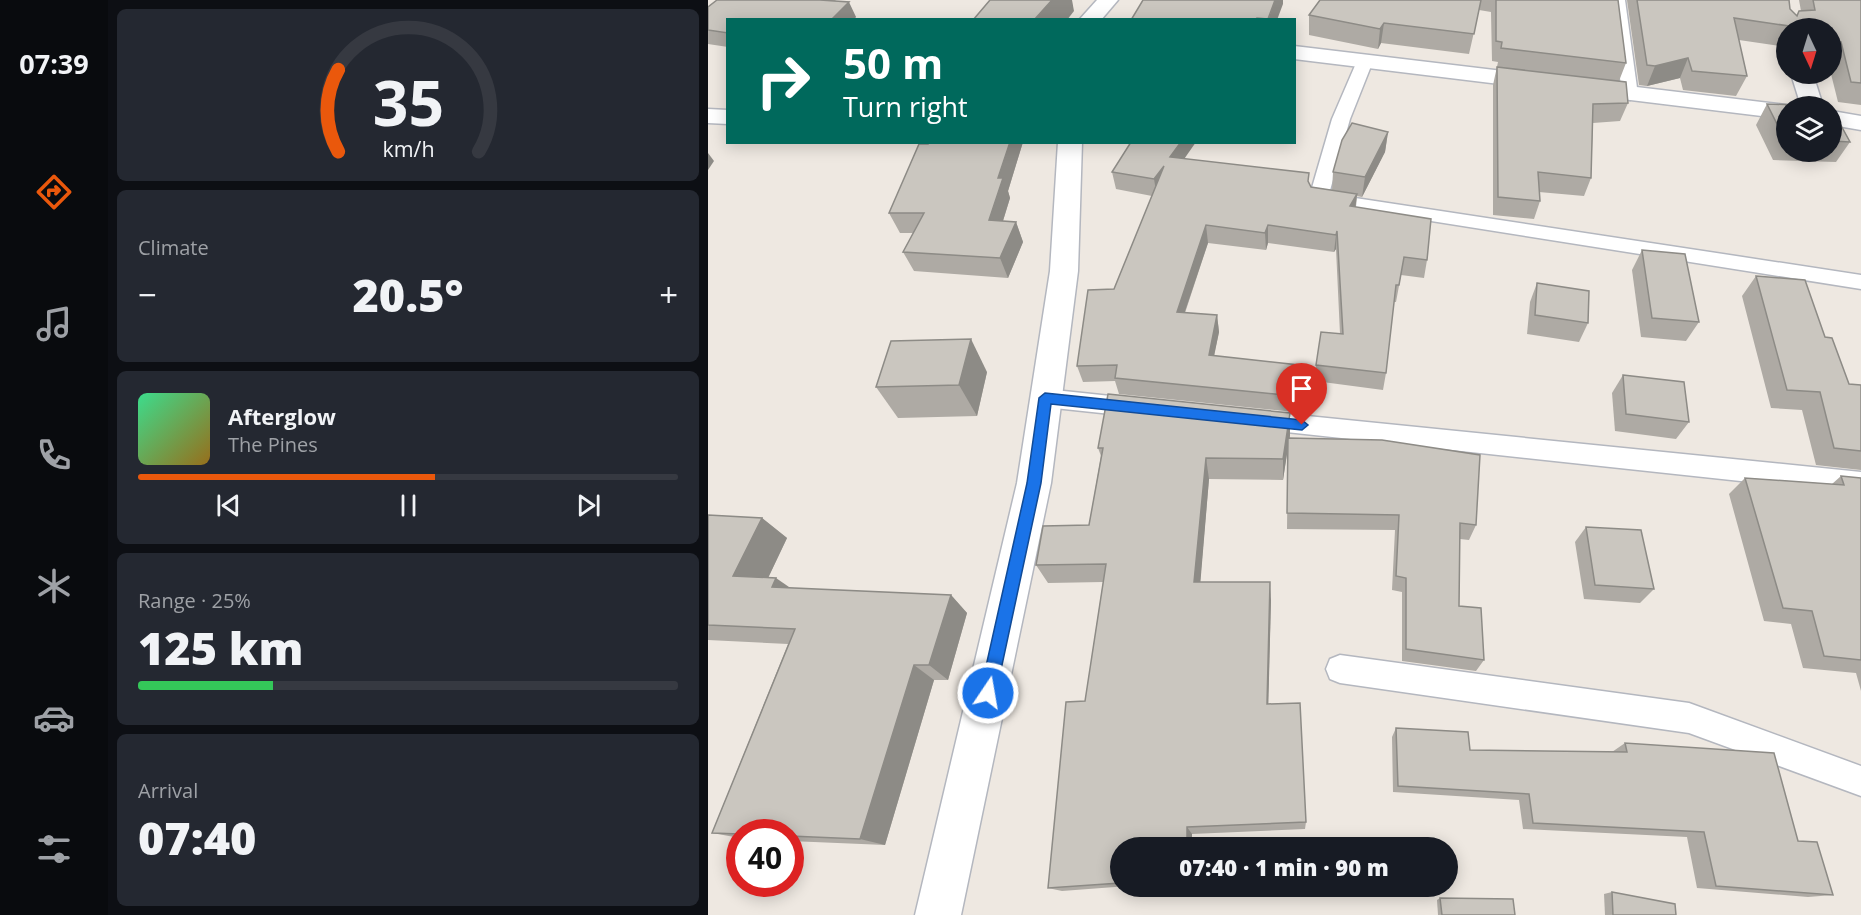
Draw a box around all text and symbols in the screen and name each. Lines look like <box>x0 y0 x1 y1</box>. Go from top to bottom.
north arrow <box>1776 18 1842 84</box>
map controls <box>1776 18 1842 162</box>
text: 50 m <box>843 34 943 91</box>
icon: right <box>744 42 822 120</box>
text: 07:39 <box>19 45 89 82</box>
text: 35 <box>372 59 444 144</box>
text: Turn right <box>843 88 968 125</box>
button: layers <box>1776 96 1842 162</box>
text: km/h <box>382 134 434 163</box>
icon: directions <box>33 171 75 213</box>
text: Climate <box>138 234 209 261</box>
text: 20.5° <box>352 264 464 325</box>
text: − <box>138 272 157 317</box>
text: + <box>659 272 678 317</box>
icon: music <box>33 303 75 345</box>
pin <box>1276 363 1327 425</box>
icon: arrive <box>1285 372 1318 405</box>
text: Afterglow <box>228 401 336 431</box>
text: The Pines <box>228 431 318 458</box>
icon: phone <box>33 434 75 476</box>
icon: previous <box>212 489 245 522</box>
icon: pause <box>392 489 425 522</box>
icon: next <box>572 489 605 522</box>
icon: climate <box>33 565 75 607</box>
text: Range · 25% <box>138 587 251 614</box>
text: 125 km <box>138 617 303 678</box>
position arrow <box>956 661 1020 725</box>
icon: car <box>33 697 75 739</box>
text: Arrival <box>138 777 198 804</box>
text: 07:40 <box>138 807 256 868</box>
speed limit sign: 40 <box>726 819 804 897</box>
icon: filters <box>33 828 75 870</box>
text: 07:40 · 1 min · 90 m <box>1179 852 1389 882</box>

